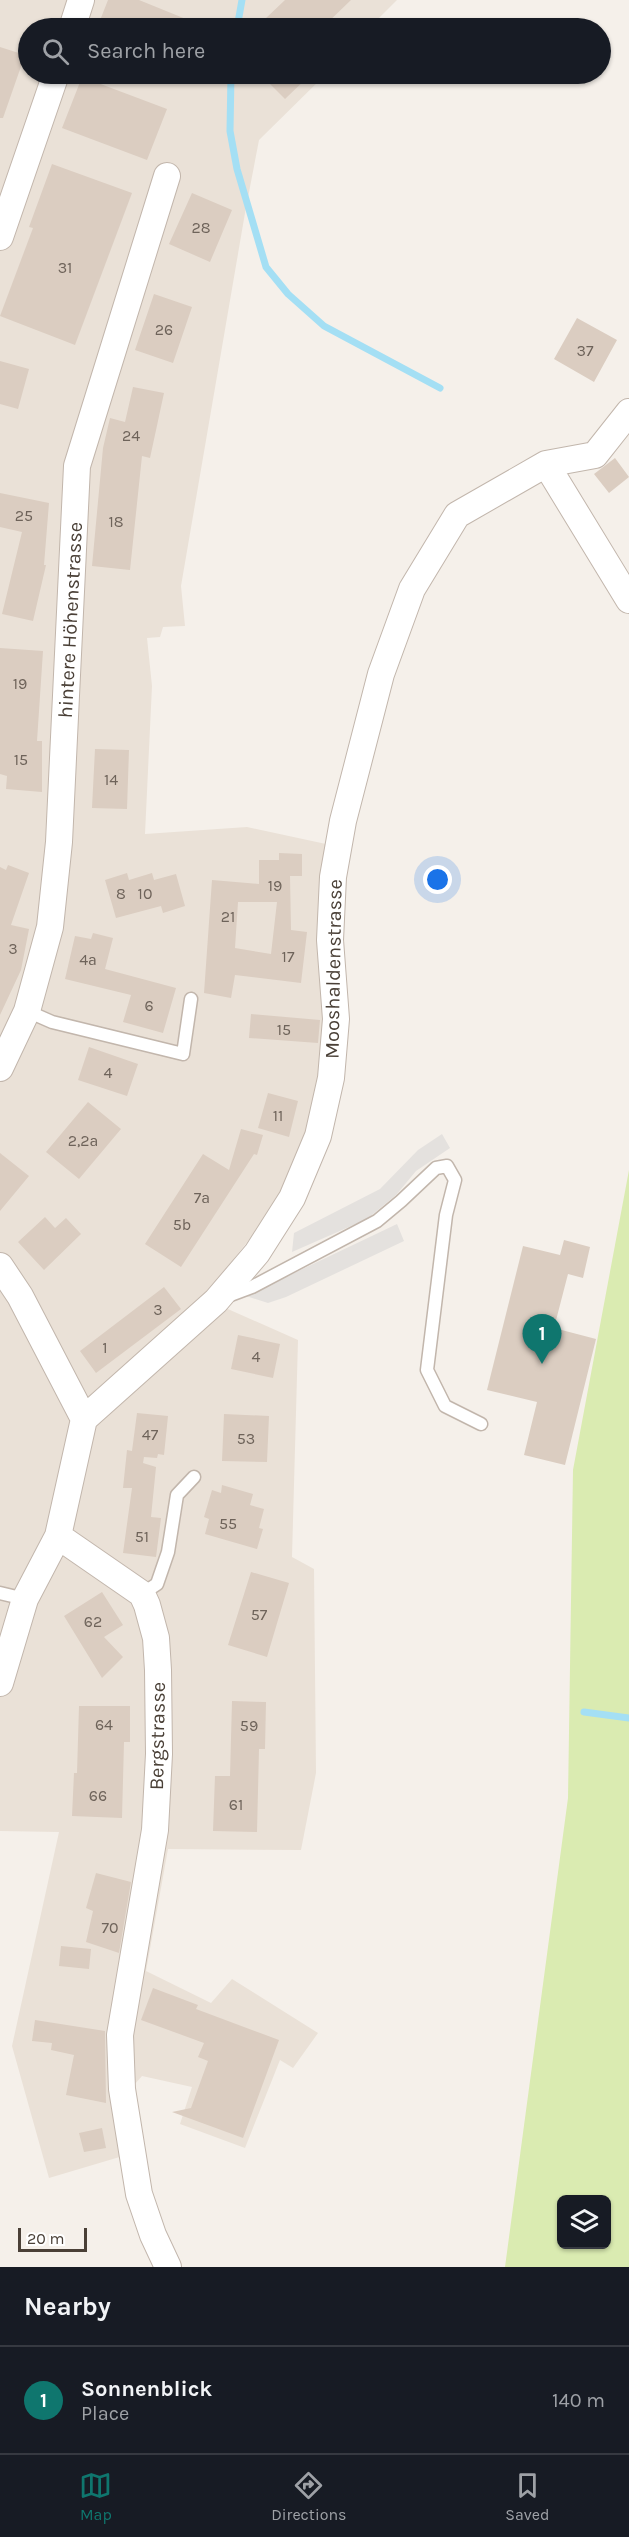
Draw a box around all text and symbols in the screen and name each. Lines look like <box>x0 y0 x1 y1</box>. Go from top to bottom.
search box <box>18 18 611 84</box>
icon: search <box>39 35 72 68</box>
text: Search here <box>87 38 205 64</box>
house number: 28 <box>191 218 211 237</box>
house number: 31 <box>58 258 72 277</box>
house number: 26 <box>155 320 173 339</box>
house number: 37 <box>577 341 594 360</box>
house number: 24 <box>122 426 140 445</box>
house number: 25 <box>15 506 33 525</box>
house number: 18 <box>108 512 124 531</box>
street label: hintere Höhenstrasse <box>54 521 87 719</box>
house number: 19 <box>13 674 27 693</box>
house number: 15 <box>14 750 28 769</box>
house number: 14 <box>104 770 118 789</box>
your location <box>423 865 452 894</box>
house number: 19 <box>268 876 282 895</box>
street label: Mooshaldenstrasse <box>320 879 347 1059</box>
house number: 8 <box>116 884 126 903</box>
house number: 10 <box>138 884 152 903</box>
house number: 21 <box>221 907 235 926</box>
house number: 3 <box>8 939 18 958</box>
house number: 17 <box>282 947 295 966</box>
house number: 4a <box>79 950 97 969</box>
house number: 6 <box>144 996 154 1015</box>
house number: 15 <box>277 1020 291 1039</box>
house number: 4 <box>104 1063 113 1082</box>
house number: 11 <box>273 1106 283 1125</box>
house number: 2,2a <box>68 1131 98 1150</box>
house number: 7a <box>194 1188 210 1207</box>
house number: 5b <box>173 1215 191 1234</box>
house number: 3 <box>153 1300 163 1319</box>
pin: 1 <box>522 1314 562 1364</box>
house number: 1 <box>102 1338 108 1357</box>
house number: 4 <box>252 1347 261 1366</box>
house number: 47 <box>142 1425 159 1444</box>
house number: 53 <box>237 1429 255 1448</box>
house number: 55 <box>219 1514 237 1533</box>
house number: 51 <box>135 1527 149 1546</box>
house number: 57 <box>251 1605 268 1624</box>
house number: 62 <box>84 1612 102 1631</box>
street label: Bergstrasse <box>145 1682 170 1790</box>
house number: 64 <box>95 1715 113 1734</box>
house number: 59 <box>240 1716 258 1735</box>
house number: 66 <box>89 1786 107 1805</box>
house number: 61 <box>229 1795 243 1814</box>
house number: 70 <box>101 1918 119 1937</box>
map controls <box>557 2195 611 2249</box>
button: layers <box>557 2195 611 2249</box>
scale bar <box>18 2225 87 2252</box>
text: 20 m <box>27 2229 65 2248</box>
text: Nearby <box>24 2291 111 2322</box>
text: Sonnenblick <box>81 2376 212 2402</box>
text: 1 <box>40 2389 47 2412</box>
text: 140 m <box>552 2389 605 2412</box>
text: Place <box>81 2402 129 2425</box>
tab: Map <box>79 2469 112 2524</box>
tab: Directions <box>271 2469 346 2524</box>
tab: Saved <box>505 2469 550 2524</box>

